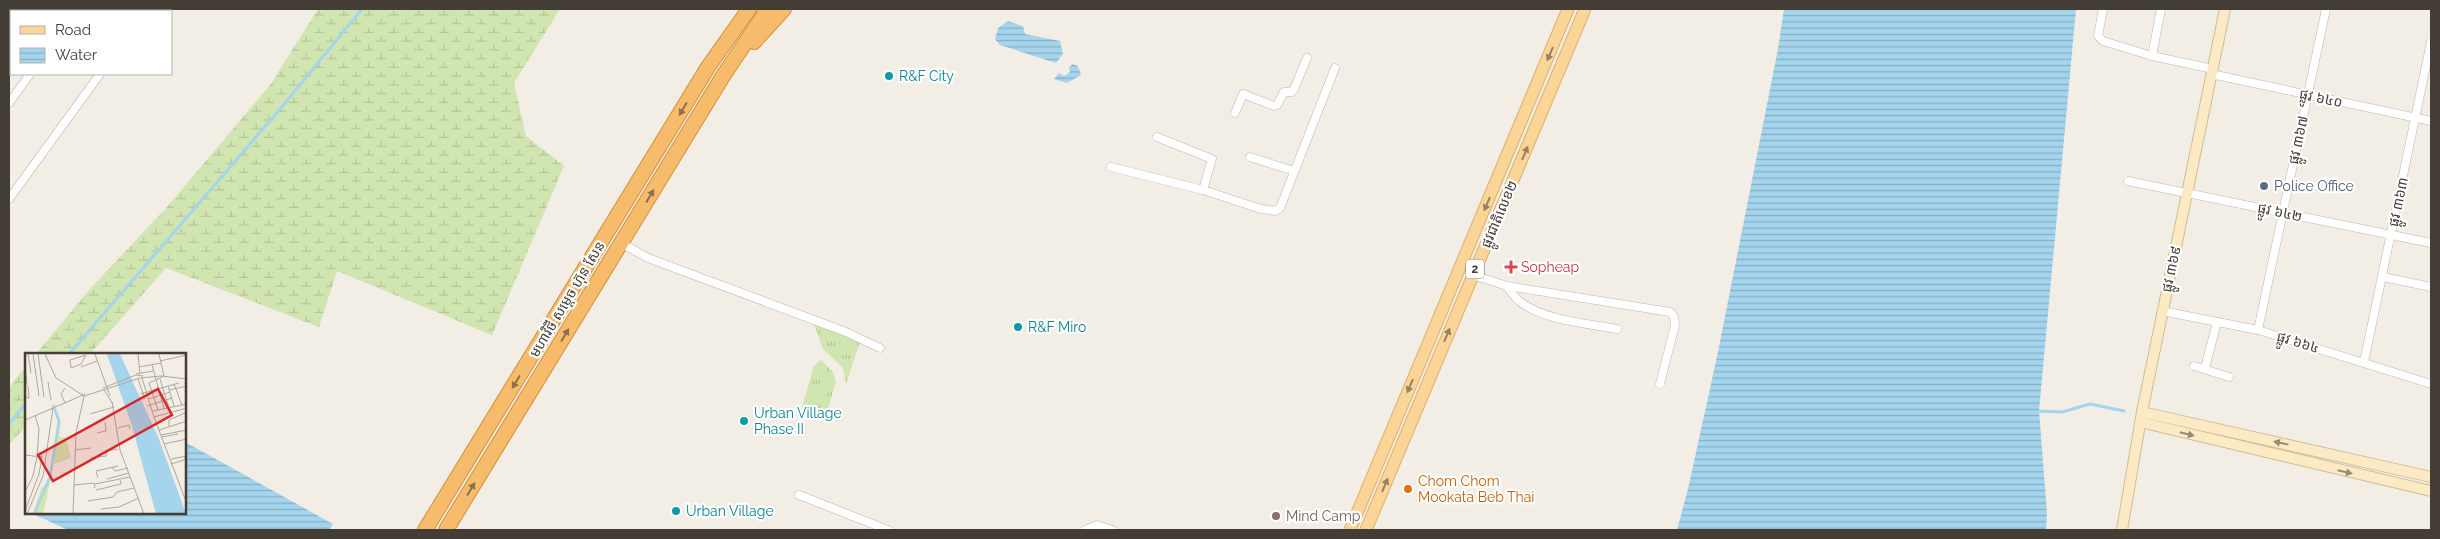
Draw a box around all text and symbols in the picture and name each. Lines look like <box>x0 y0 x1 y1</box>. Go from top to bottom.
legend <box>10 10 172 75</box>
text: Road <box>55 21 91 39</box>
text: Water <box>55 46 98 64</box>
one-way arrow <box>1545 47 1553 61</box>
place label: R&F City <box>899 68 954 84</box>
marker: R&F City <box>883 70 895 82</box>
street label: ផ្លូវ ៦៤០ <box>2297 86 2344 114</box>
one-way arrow <box>678 102 688 115</box>
street label: ផ្លូវ ៣៦៧ <box>2285 114 2315 166</box>
one-way arrow <box>1521 146 1529 160</box>
street label: ផ្លូវ ៣៦៣ <box>2385 176 2415 229</box>
street label: ផ្លូវជាតិលេខ២ <box>1478 178 1524 252</box>
place label: Police Office <box>2274 178 2354 194</box>
marker: Police Office <box>2258 180 2270 192</box>
one-way arrow <box>645 190 654 203</box>
one-way arrow <box>1482 197 1490 211</box>
street label: ផ្លូវ ៦៤២ <box>2255 199 2304 229</box>
street label: មហាវិថី សម្តេច ហ៊ុន សែន <box>526 238 609 361</box>
street label: ផ្លូវ ៣៦៩ <box>2158 244 2188 294</box>
place label: Sopheap <box>1521 259 1579 275</box>
road number: 2 <box>1466 260 1484 278</box>
marker: Sopheap <box>1505 261 1517 273</box>
place label: R&F Miro <box>1028 319 1086 335</box>
marker: R&F Miro <box>1012 321 1024 333</box>
one-way arrow <box>560 328 569 342</box>
one-way arrow <box>1444 328 1452 342</box>
street label: ផ្លូវ ៦៦៤ <box>2274 328 2321 360</box>
inset map <box>25 353 186 514</box>
one-way arrow <box>512 375 521 388</box>
one-way arrow <box>1406 379 1414 393</box>
place label: Urban Village Phase II <box>754 405 842 437</box>
marker: Urban Village Phase II <box>738 415 750 427</box>
one-way arrow <box>2180 430 2195 438</box>
one-way arrow <box>2274 439 2289 447</box>
one-way arrow <box>2338 468 2353 476</box>
place label: Chom Chom Mookata Beb Thai <box>1418 473 1534 505</box>
one-way arrow <box>1381 478 1389 492</box>
one-way arrow <box>467 482 476 495</box>
marker: Chom Chom Mookata Beb Thai <box>1402 483 1414 495</box>
place label: Urban Village <box>686 503 774 519</box>
marker: Urban Village <box>670 505 682 517</box>
place label: Mind Camp <box>1286 508 1361 524</box>
marker: Mind Camp <box>1270 510 1282 522</box>

